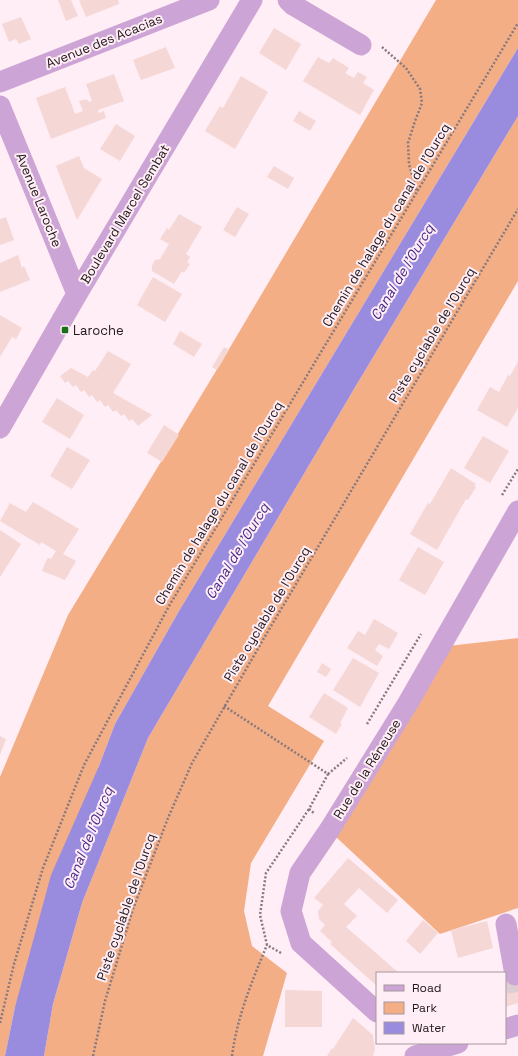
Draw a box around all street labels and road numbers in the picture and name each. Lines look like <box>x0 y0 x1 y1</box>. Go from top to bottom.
street label: Avenue des Acacias <box>43 10 165 72</box>
street label: Chemin de halage du canal de l'Ourcq <box>318 120 454 330</box>
street label: Boulevard Marcel Sembat <box>77 141 173 287</box>
street label: Avenue Laroche <box>12 150 66 250</box>
street label: Piste cyclable de l'Ourcq <box>385 264 479 406</box>
street label: Chemin de halage du canal de l'Ourcq <box>151 398 287 608</box>
street label: Piste cyclable de l'Ourcq <box>220 543 314 685</box>
street label: Rue de la Réneuse <box>329 716 405 822</box>
street label: Piste cyclable de l'Ourcq <box>93 831 159 983</box>

